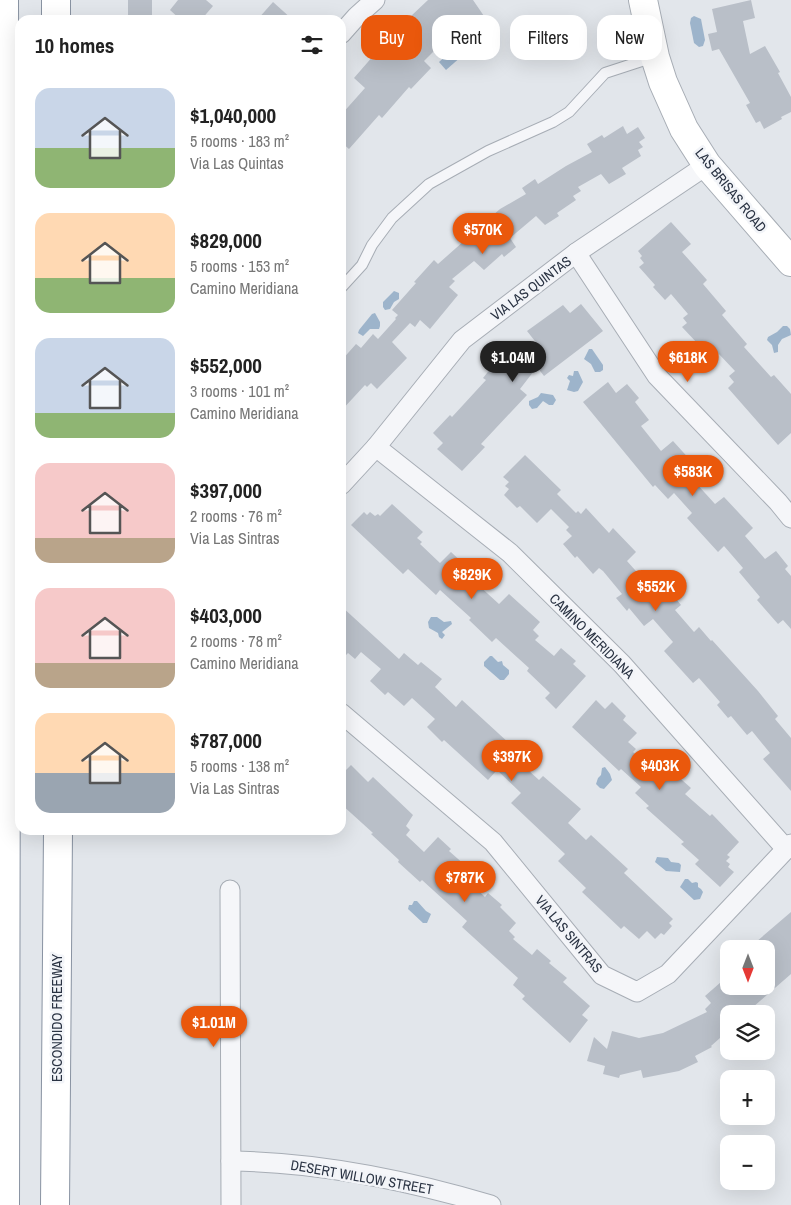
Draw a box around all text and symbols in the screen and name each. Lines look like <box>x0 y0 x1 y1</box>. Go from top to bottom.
chip: Buy <box>361 15 422 60</box>
chip: Rent <box>432 15 500 60</box>
chip: Filters <box>510 15 587 60</box>
chip: New <box>597 15 662 60</box>
text: 10 homes <box>35 31 114 60</box>
icon: filters <box>298 31 326 59</box>
text: $1,040,000 <box>190 101 276 130</box>
icon: home <box>75 108 135 168</box>
text: 5 rooms · 183 m² <box>190 130 289 152</box>
street label: LAS BRISAS ROAD <box>691 144 771 236</box>
text: Via Las Quintas <box>190 152 284 174</box>
pin: $570K <box>448 212 518 255</box>
text: $570K <box>464 218 502 240</box>
text: $829,000 <box>190 226 262 255</box>
icon: home <box>75 233 135 293</box>
street label: VIA LAS QUINTAS <box>487 252 575 324</box>
text: 5 rooms · 153 m² <box>190 255 289 277</box>
text: Camino Meridiana <box>190 277 299 299</box>
pin: $1.04M <box>472 340 554 383</box>
pin: $618K <box>653 340 723 383</box>
text: $1.04M <box>491 346 535 368</box>
text: $618K <box>669 346 707 368</box>
text: $552,000 <box>190 351 262 380</box>
icon: home <box>75 358 135 418</box>
text: 3 rooms · 101 m² <box>190 380 289 402</box>
text: Camino Meridiana <box>190 402 299 424</box>
pin: $583K <box>658 454 728 497</box>
text: $583K <box>674 460 712 482</box>
text: $397,000 <box>190 476 262 505</box>
icon: home <box>75 483 135 543</box>
text: 2 rooms · 76 m² <box>190 505 282 527</box>
text: Via Las Sintras <box>190 527 280 549</box>
pin: $829K <box>437 558 507 600</box>
text: $829K <box>453 563 491 585</box>
pin: $552K <box>621 570 691 612</box>
text: $552K <box>637 575 675 597</box>
street label: CAMINO MERIDIANA <box>546 590 639 683</box>
text: $403,000 <box>190 601 262 630</box>
icon: home <box>75 608 135 668</box>
text: 2 rooms · 78 m² <box>190 630 282 652</box>
text: Camino Meridiana <box>190 652 299 674</box>
text: $787,000 <box>190 726 262 755</box>
icon: home <box>75 733 135 793</box>
pin: $397K <box>477 740 547 782</box>
text: $397K <box>493 745 531 767</box>
pin: $403K <box>625 748 695 791</box>
text: $403K <box>641 754 679 776</box>
text: 5 rooms · 138 m² <box>190 755 289 777</box>
text: Via Las Sintras <box>190 777 280 799</box>
pin: $787K <box>430 860 500 903</box>
text: $787K <box>446 866 484 888</box>
street label: VIA LAS SINTRAS <box>531 892 607 977</box>
north arrow <box>720 940 775 995</box>
map controls <box>720 940 775 1190</box>
street label: ESCONDIDO FREEWAY <box>48 954 66 1082</box>
button: layers <box>720 1005 775 1060</box>
pin: $1.01M <box>173 1006 255 1048</box>
text: $1.01M <box>192 1011 236 1033</box>
button: + <box>720 1070 775 1125</box>
button: − <box>720 1135 775 1190</box>
street label: DESERT WILLOW STREET <box>289 1156 435 1198</box>

